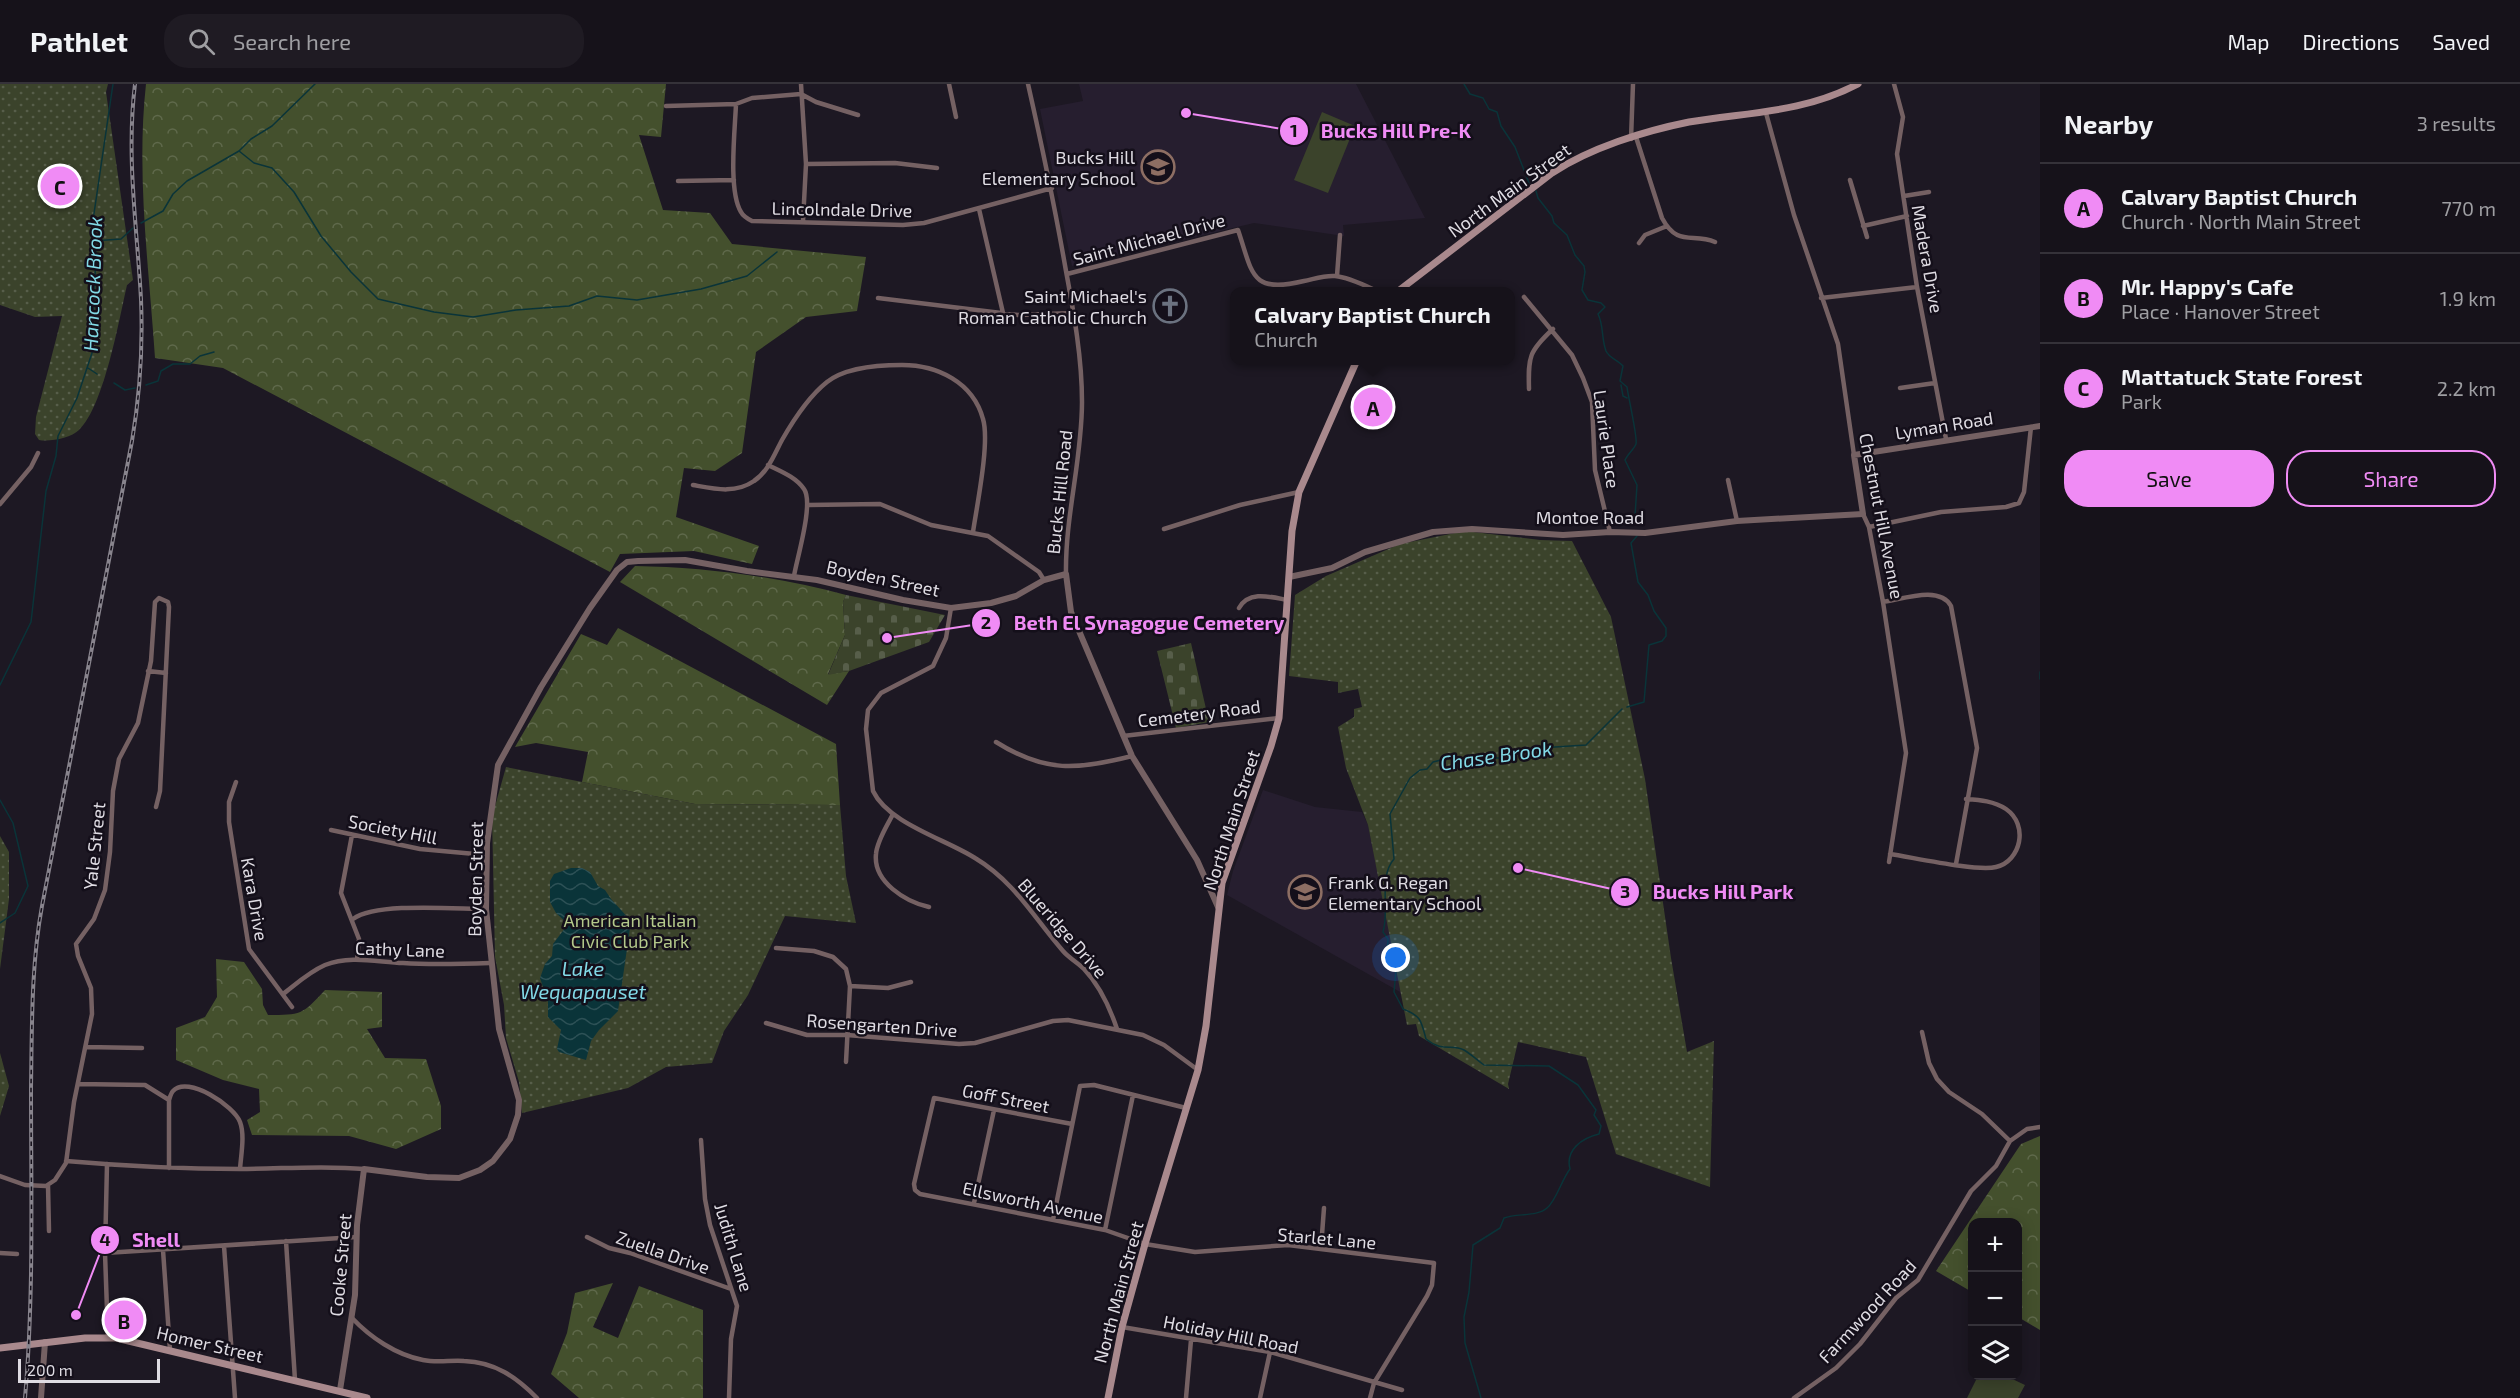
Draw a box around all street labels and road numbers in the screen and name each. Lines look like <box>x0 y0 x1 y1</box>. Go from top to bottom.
street label: North Main Street <box>1443 138 1575 242</box>
street label: Lincolndale Drive <box>771 197 913 221</box>
street label: Madera Drive <box>1908 203 1948 315</box>
street label: Saint Michael Drive <box>1071 208 1227 270</box>
street label: Laurie Place <box>1589 388 1625 490</box>
street label: Lyman Road <box>1893 406 1995 444</box>
street label: Bucks Hill Road <box>1042 429 1076 555</box>
street label: Chestnut Hill Avenue <box>1855 431 1909 601</box>
street label: Montoe Road <box>1536 506 1644 528</box>
street label: Boyden Street <box>824 555 942 601</box>
street label: Cemetery Road <box>1136 695 1262 731</box>
street label: North Main Street <box>1198 747 1264 893</box>
street label: Yale Street <box>78 801 110 891</box>
street label: Society Hill <box>347 810 440 849</box>
street label: Boyden Street <box>463 821 487 937</box>
street label: Kara Drive <box>237 856 273 942</box>
street label: Blueridge Drive <box>1014 874 1112 982</box>
street label: Cathy Lane <box>355 936 445 962</box>
street label: Rosengarten Drive <box>806 1009 958 1041</box>
street label: Goff Street <box>961 1079 1052 1117</box>
street label: Ellsworth Avenue <box>961 1176 1105 1228</box>
street label: Judith Lane <box>710 1200 758 1294</box>
street label: Cooke Street <box>325 1212 355 1317</box>
street label: North Main Street <box>1088 1218 1148 1365</box>
street label: Starlet Lane <box>1277 1223 1377 1253</box>
street label: Zuella Drive <box>613 1226 713 1278</box>
street label: Farmwood Road <box>1814 1255 1920 1367</box>
street label: Holiday Hill Road <box>1161 1310 1301 1358</box>
street label: Homer Street <box>155 1321 265 1367</box>

